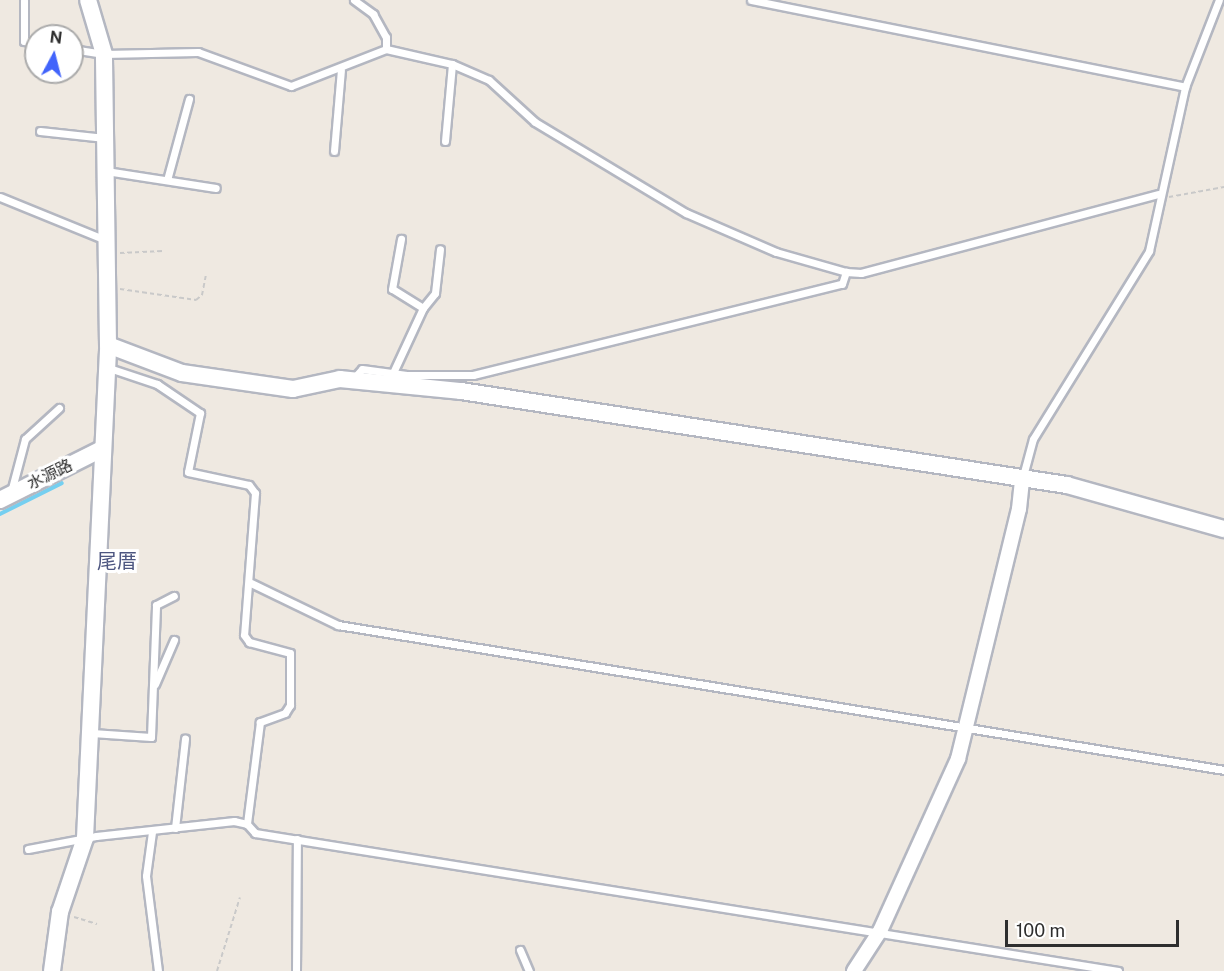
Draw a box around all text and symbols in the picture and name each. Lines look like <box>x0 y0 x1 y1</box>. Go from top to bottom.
north arrow <box>24 24 84 84</box>
text: N <box>49 27 63 48</box>
street label: 水源路 <box>24 456 76 494</box>
district label: 尾厝 <box>97 549 137 573</box>
scale bar <box>1008 908 1182 946</box>
text: 100 m <box>1016 920 1065 941</box>

